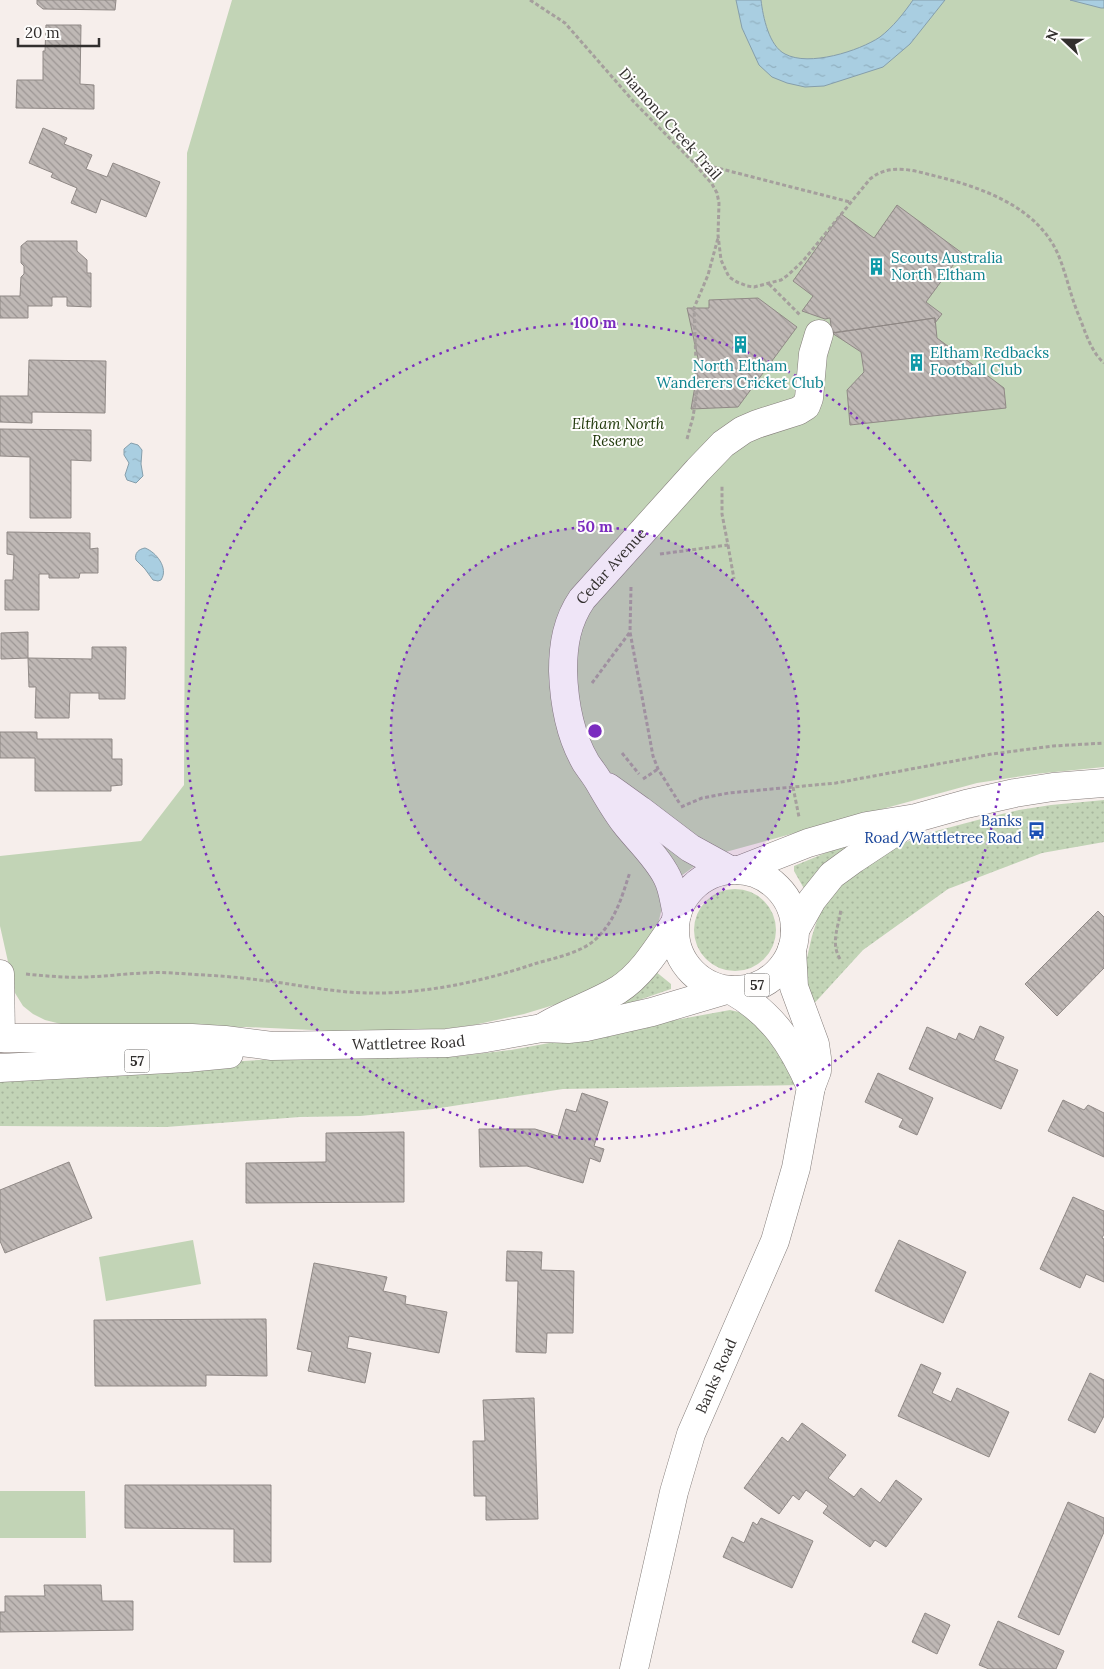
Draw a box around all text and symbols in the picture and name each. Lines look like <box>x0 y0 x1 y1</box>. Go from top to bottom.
scale bar <box>18 15 99 47</box>
north arrow <box>1039 15 1089 65</box>
text: 20 m <box>25 23 60 42</box>
text: N <box>1042 27 1062 44</box>
street label: Diamond Creek Trail <box>615 64 726 184</box>
place label: Scouts Australia North Eltham <box>891 248 1003 284</box>
building icon: Scouts Australia North Eltham <box>867 257 887 277</box>
text: 100 m <box>574 313 617 332</box>
building icon: North Eltham Wanderers Cricket Club <box>730 335 750 355</box>
place label: Eltham Redbacks Football Club <box>930 343 1049 379</box>
building icon: Eltham Redbacks Football Club <box>906 352 926 372</box>
place label: North Eltham Wanderers Cricket Club <box>656 356 824 392</box>
park label: Eltham North Reserve <box>572 414 665 450</box>
text: 50 m <box>577 517 613 536</box>
street label: Cedar Avenue <box>572 524 650 608</box>
centre of rings <box>586 722 604 740</box>
place label: Banks Road/Wattletree Road <box>864 811 1022 848</box>
bus stop icon: Banks Road/Wattletree Road <box>1026 820 1046 840</box>
road number: 57 <box>744 974 770 996</box>
street label: Wattletree Road <box>352 1031 466 1054</box>
road number: 57 <box>124 1050 150 1072</box>
street label: Banks Road <box>691 1335 740 1416</box>

